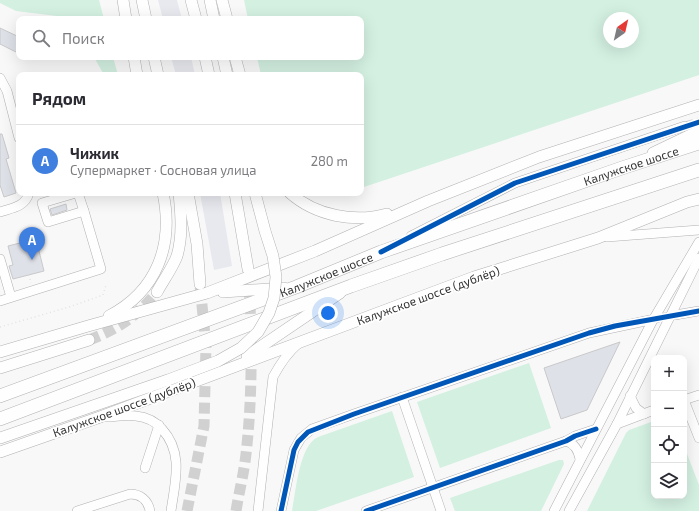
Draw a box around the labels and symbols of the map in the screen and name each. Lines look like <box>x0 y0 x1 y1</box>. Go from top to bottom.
north arrow <box>603 12 639 48</box>
street label: Калужское шоссе <box>582 143 680 188</box>
pin: A <box>19 227 45 260</box>
street label: Калужское шоссе <box>278 249 375 299</box>
street label: Калужское шоссе (дублёр) <box>355 263 502 328</box>
your location <box>318 303 338 323</box>
street label: Калужское шоссе (дублёр) <box>51 375 198 440</box>

